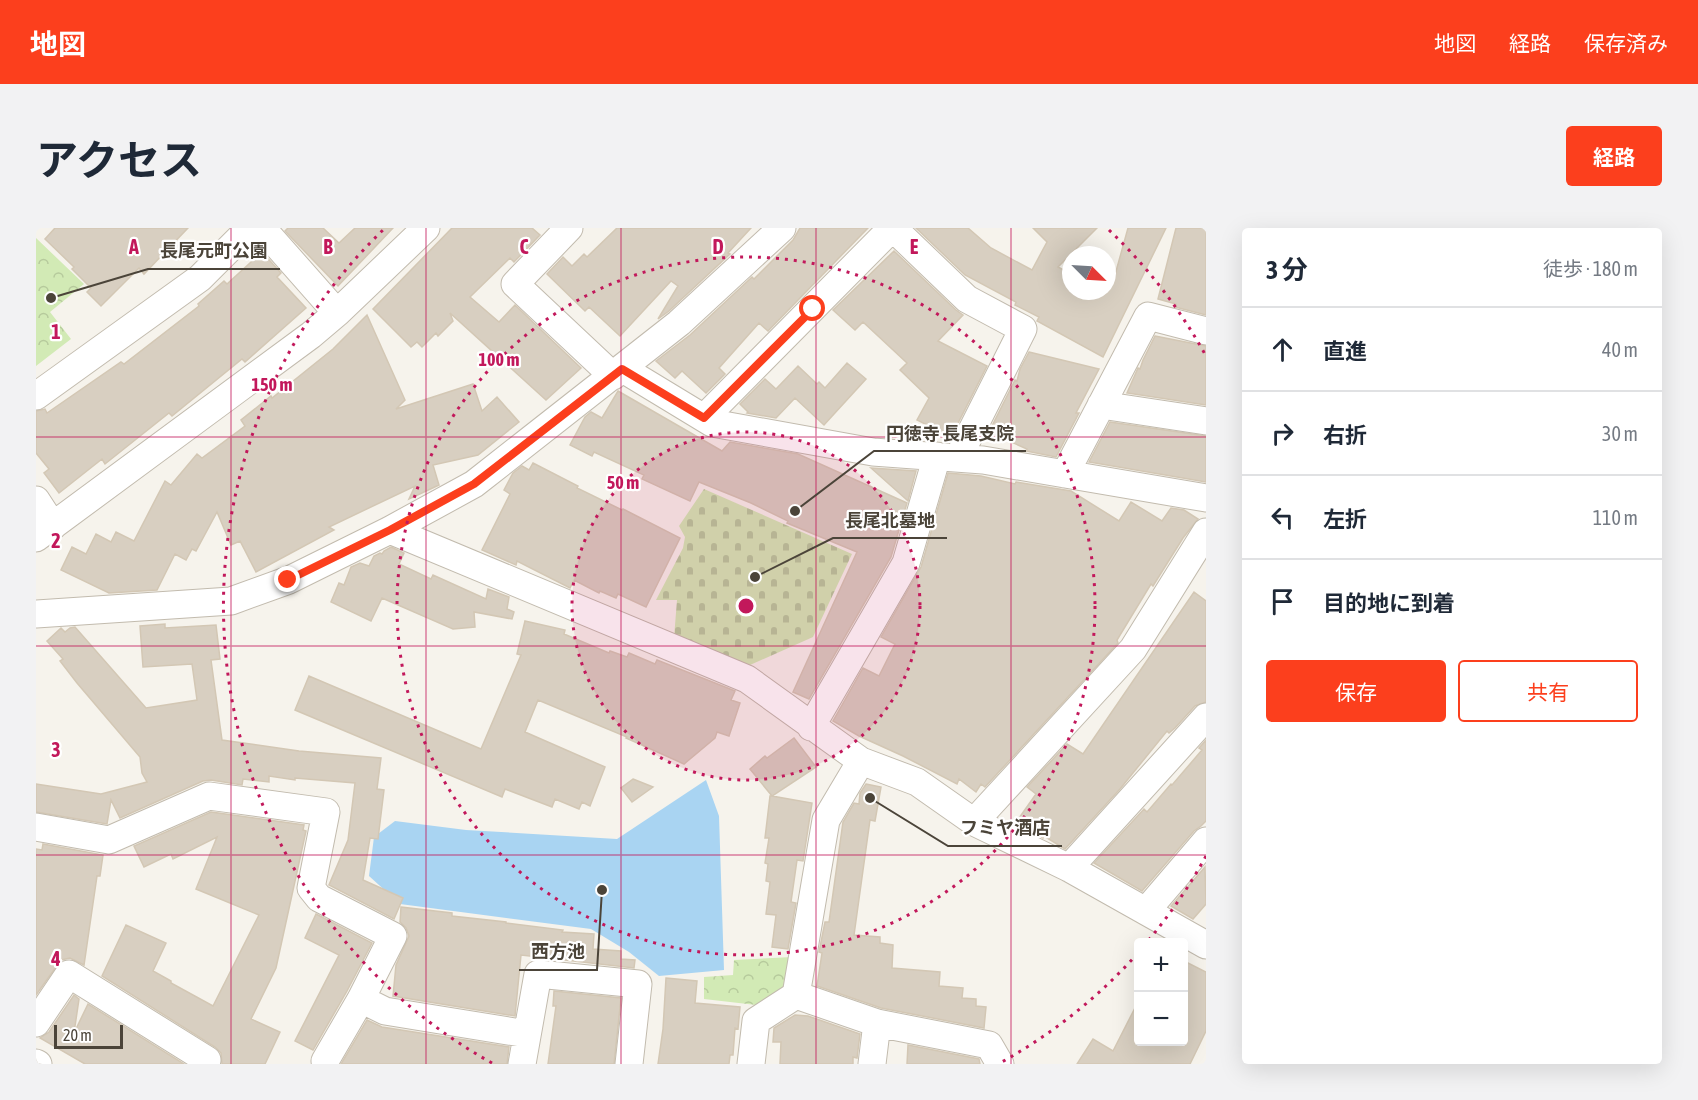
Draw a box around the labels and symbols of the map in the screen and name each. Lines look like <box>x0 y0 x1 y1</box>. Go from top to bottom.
callout: 長尾元町公園 <box>148 233 280 269</box>
text: A <box>128 235 139 258</box>
text: B <box>323 235 333 258</box>
text: C <box>520 235 529 258</box>
text: D <box>712 235 724 258</box>
text: E <box>910 235 919 258</box>
text: 長尾元町公園 <box>160 240 268 261</box>
north arrow <box>1062 246 1116 300</box>
route start <box>799 295 825 321</box>
text: 1 <box>51 320 61 343</box>
text: 100 m <box>479 349 519 370</box>
text: 150 m <box>252 374 292 395</box>
callout: 円徳寺 長尾支院 <box>874 415 1026 451</box>
text: 円徳寺 長尾支院 <box>886 423 1014 444</box>
text: 50 m <box>607 472 639 493</box>
callout: 長尾北墓地 <box>833 502 947 538</box>
text: 長尾北墓地 <box>845 510 935 531</box>
text: 2 <box>51 529 61 552</box>
route end <box>274 566 300 592</box>
centre of rings <box>736 596 756 616</box>
text: 3 <box>51 738 61 761</box>
callout: フミヤ酒店 <box>948 810 1062 846</box>
text: フミヤ酒店 <box>960 817 1050 838</box>
callout: 西方池 <box>519 934 597 970</box>
text: 西方池 <box>531 941 585 962</box>
text: 4 <box>50 947 61 970</box>
scale bar <box>54 1022 123 1050</box>

